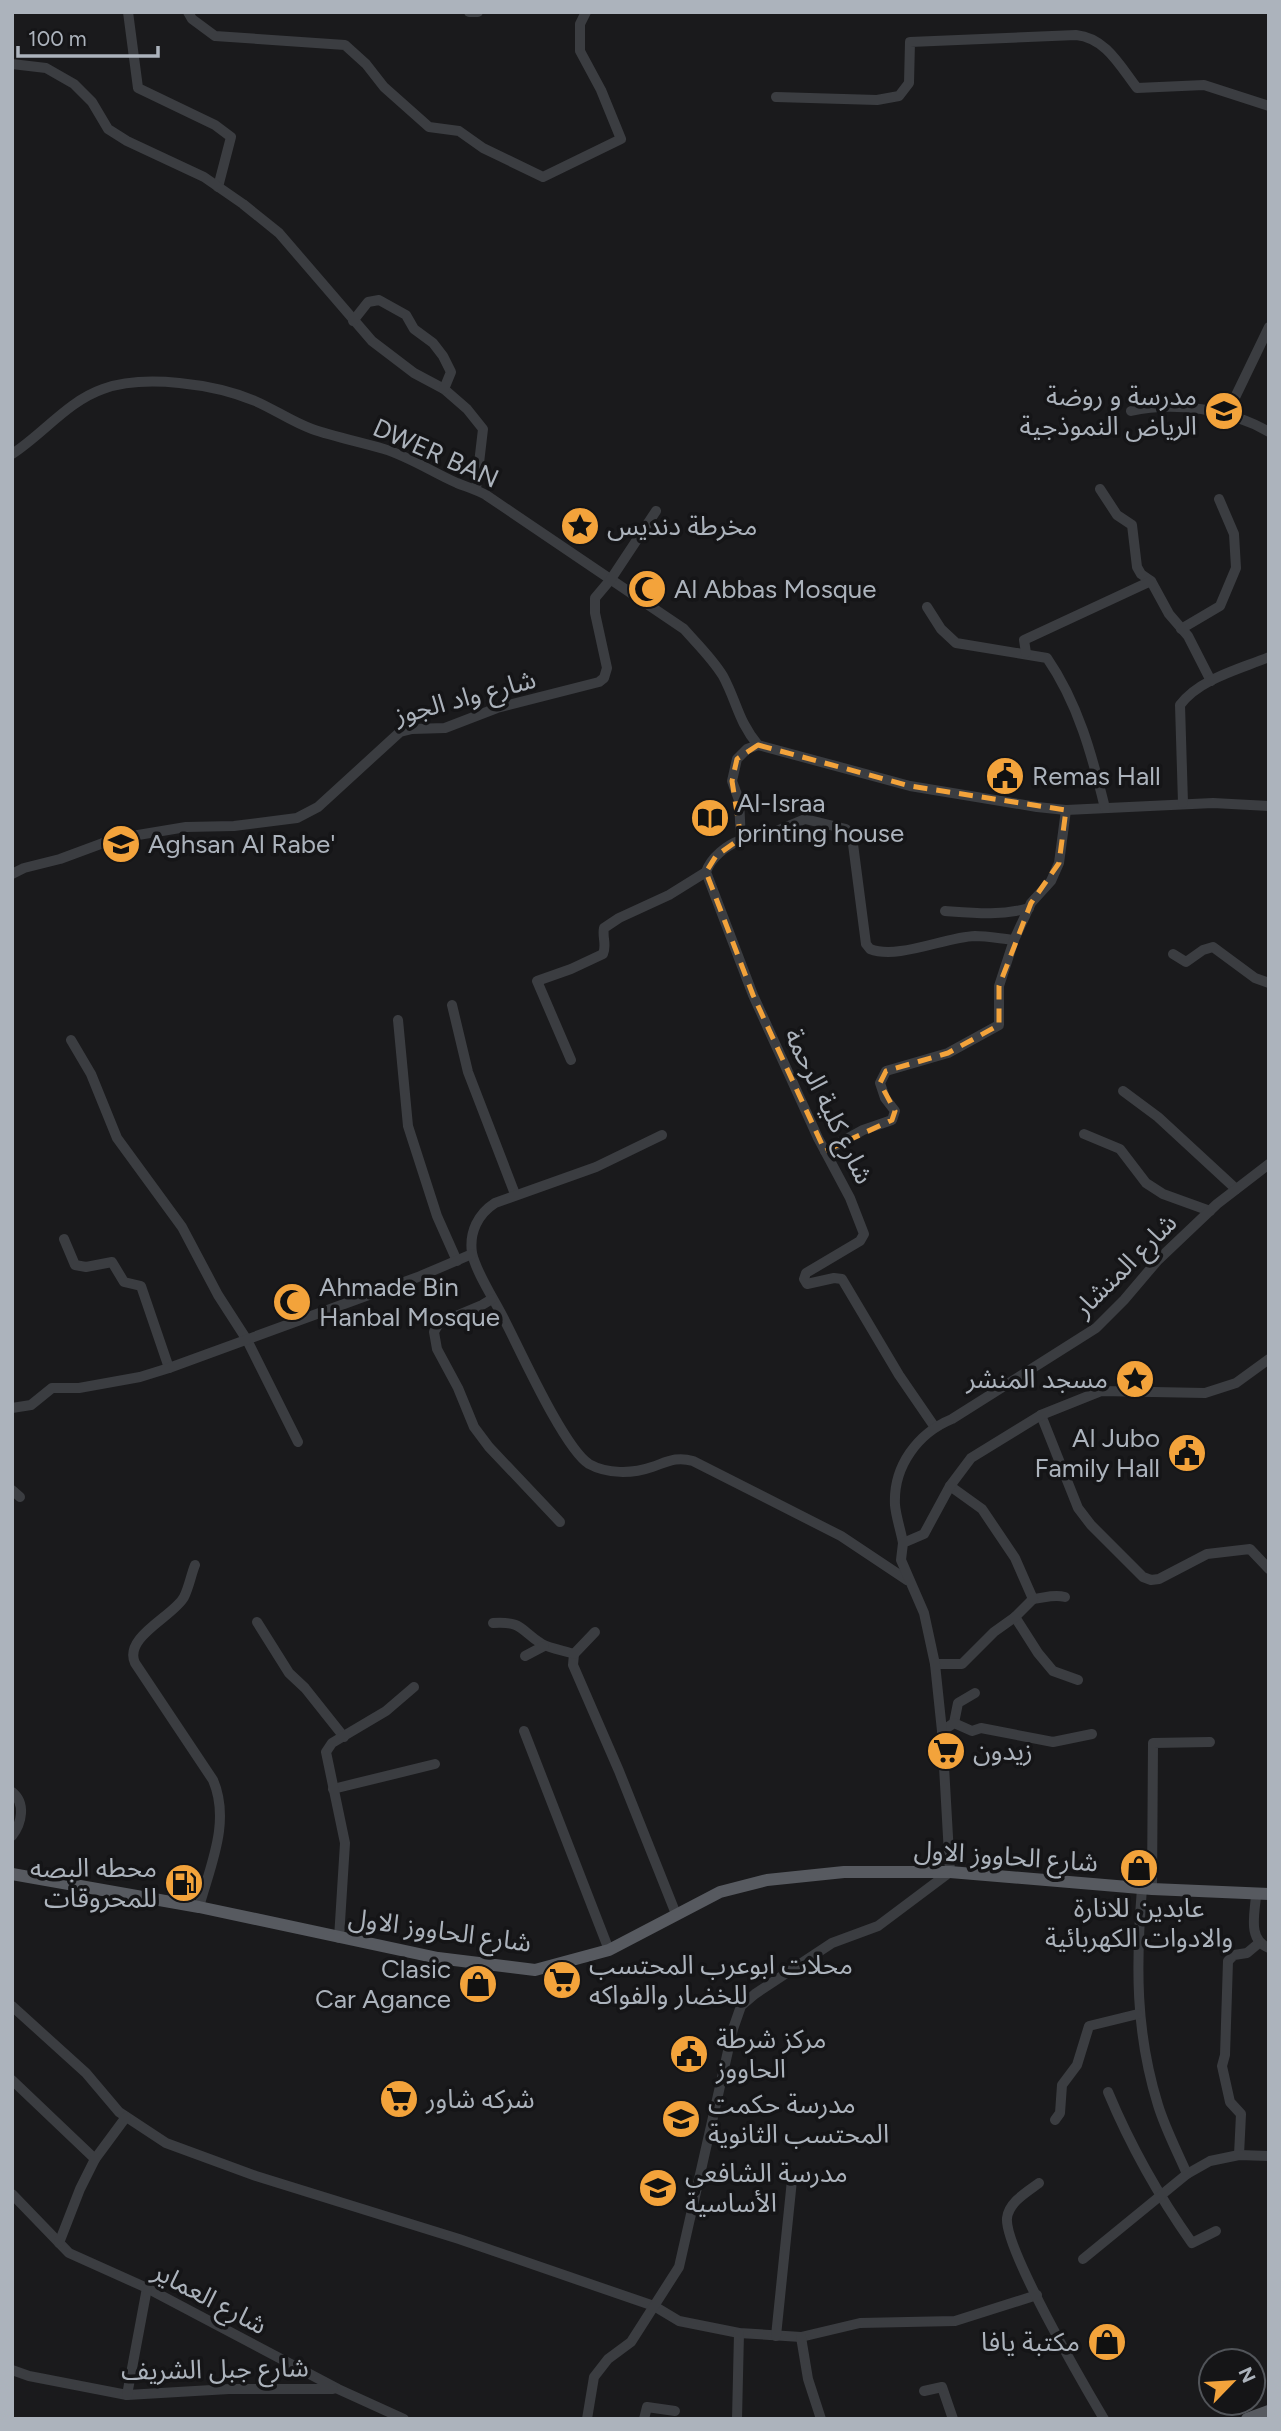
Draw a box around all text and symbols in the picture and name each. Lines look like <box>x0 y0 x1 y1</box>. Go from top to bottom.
scale bar <box>18 14 158 58</box>
text: 100 m <box>28 26 87 51</box>
place label: مدرسة و روضة الرياض النموذجية <box>1020 380 1197 442</box>
school or university icon: مدرسة و روضة الرياض النموذجية <box>1203 390 1245 432</box>
street label: DWER BAN <box>368 411 504 495</box>
place icon: مخرطة دنديس <box>559 505 601 547</box>
place label: مخرطة دنديس <box>607 510 757 542</box>
mosque icon: Al Abbas Mosque <box>626 568 668 610</box>
place label: Al Abbas Mosque <box>674 573 877 605</box>
street label: شارع واد الجوز <box>390 663 540 734</box>
public building icon: Remas Hall <box>984 755 1026 797</box>
place label: Remas Hall <box>1032 760 1161 792</box>
place label: Al-Israa printing house <box>737 787 904 849</box>
library icon: Al-Israa printing house <box>689 797 731 839</box>
school or university icon: Aghsan Al Rabe' <box>100 823 142 865</box>
place label: Aghsan Al Rabe' <box>148 828 335 860</box>
street label: شارع كلية الرحمة <box>775 1023 881 1191</box>
street label: شارع المنشار <box>1066 1207 1186 1326</box>
place label: Ahmade Bin Hanbal Mosque <box>319 1271 500 1333</box>
mosque icon: Ahmade Bin Hanbal Mosque <box>271 1281 313 1323</box>
place icon: مسجد المنشر <box>1114 1358 1156 1400</box>
place label: مسجد المنشر <box>965 1363 1108 1395</box>
place label: Al Jubo Family Hall <box>1035 1422 1160 1484</box>
public building icon: Al Jubo Family Hall <box>1166 1432 1208 1474</box>
supermarket icon: زيدون <box>925 1730 967 1772</box>
place label: زيدون <box>973 1735 1033 1767</box>
street label: شارع الحاووز الاول <box>913 1834 1099 1881</box>
shop icon: عابدين للانارة والادوات الكهربائية <box>1118 1847 1160 1889</box>
place label: محطه البصه للمحروقات <box>30 1852 157 1914</box>
fuel station icon: محطه البصه للمحروقات <box>163 1862 205 1904</box>
place label: عابدين للانارة والادوات الكهربائية <box>1045 1892 1233 1954</box>
street label: شارع الحاووز الاول <box>346 1901 534 1962</box>
place label: محلات ابوعرب المحتسب للخضار والفواكه <box>589 1949 853 2011</box>
place label: Clasic Car Agance <box>315 1953 451 2015</box>
supermarket icon: محلات ابوعرب المحتسب للخضار والفواكه <box>541 1959 583 2001</box>
shop icon: Clasic Car Agance <box>457 1963 499 2005</box>
place label: مركز شرطة الحاووز <box>715 2023 826 2085</box>
public building icon: مركز شرطة الحاووز <box>668 2033 710 2075</box>
supermarket icon: شركه شاور <box>378 2078 420 2120</box>
place label: شركه شاور <box>425 2083 535 2115</box>
place label: مدرسة حكمت المحتسب الثانوية <box>708 2088 889 2150</box>
school or university icon: مدرسة حكمت المحتسب الثانوية <box>660 2098 702 2140</box>
place label: مدرسة الشافعي الأساسية <box>685 2157 848 2219</box>
school or university icon: مدرسة الشافعي الأساسية <box>637 2167 679 2209</box>
street label: شارع العماير <box>145 2254 272 2344</box>
shop icon: مكتبة يافا <box>1086 2321 1128 2363</box>
place label: مكتبة يافا <box>981 2326 1080 2358</box>
north arrow <box>1197 2347 1267 2417</box>
street label: شارع جبل الشريف <box>121 2351 309 2390</box>
text: N <box>1233 2364 1260 2387</box>

